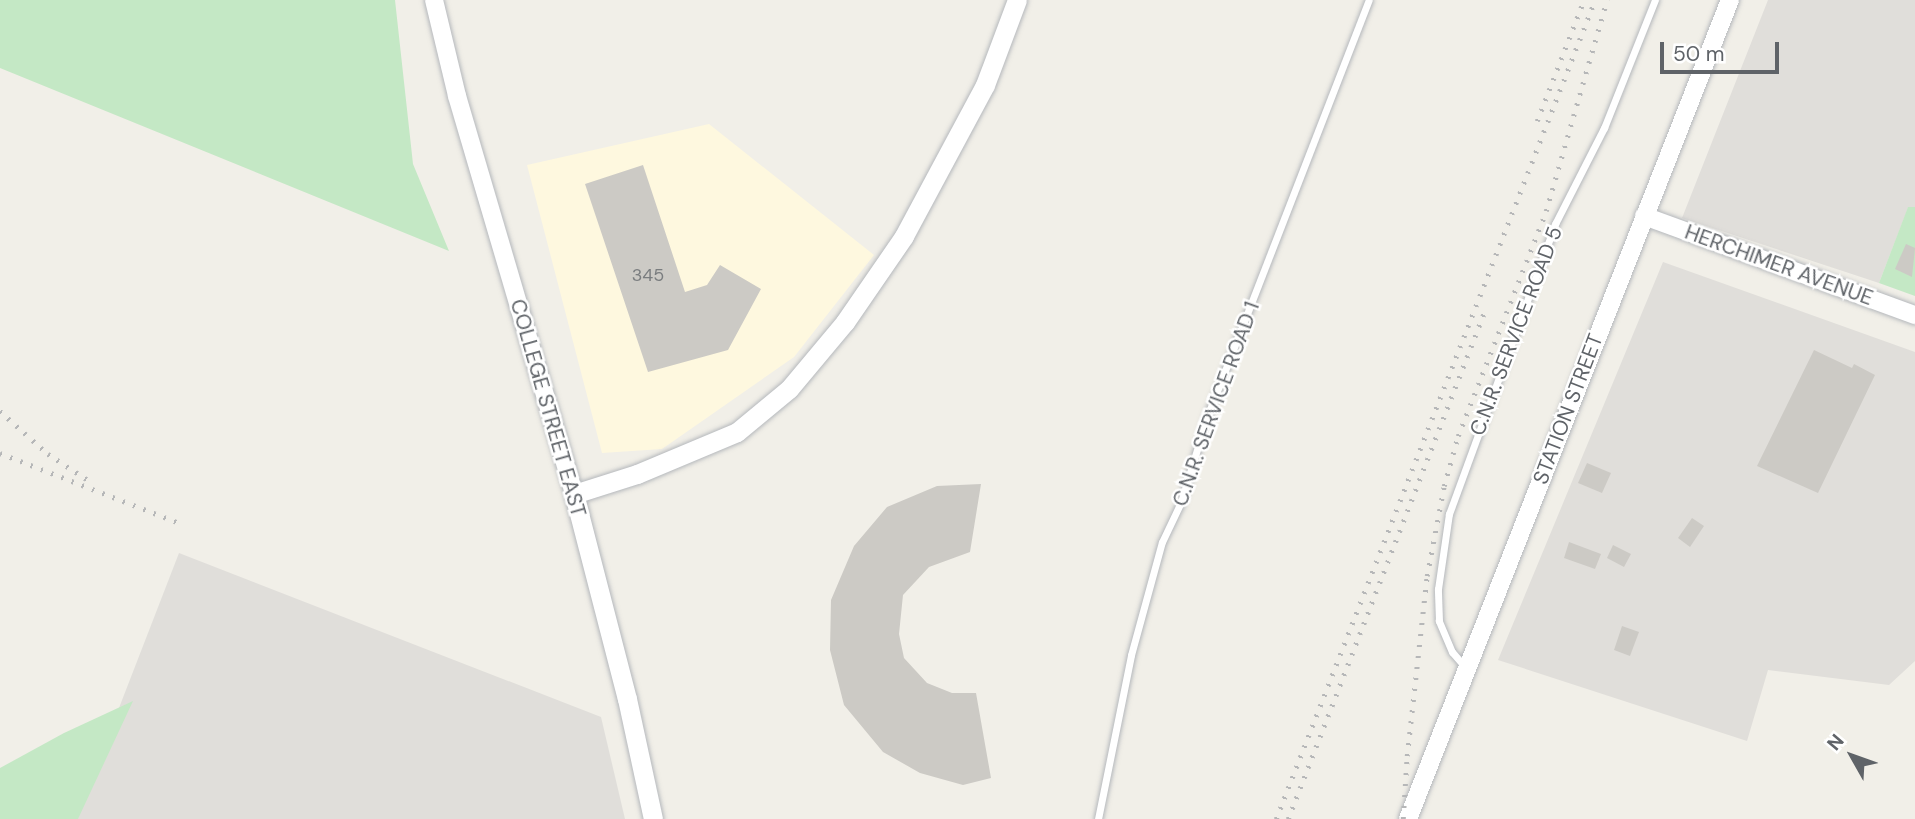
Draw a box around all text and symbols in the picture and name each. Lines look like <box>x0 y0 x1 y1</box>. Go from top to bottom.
scale bar <box>1663 28 1782 72</box>
text: 50 m <box>1673 40 1724 68</box>
street label: HERCHIMER AVENUE <box>1681 219 1877 311</box>
street label: C.N.R. SERVICE ROAD 5 <box>1464 223 1568 439</box>
house number: 345 <box>632 264 664 286</box>
street label: COLLEGE STREET EAST <box>505 296 591 520</box>
street label: C.N.R. SERVICE ROAD 1 <box>1167 298 1265 510</box>
street label: STATION STREET <box>1528 330 1608 488</box>
north arrow <box>1817 721 1887 791</box>
text: N <box>1821 729 1850 756</box>

